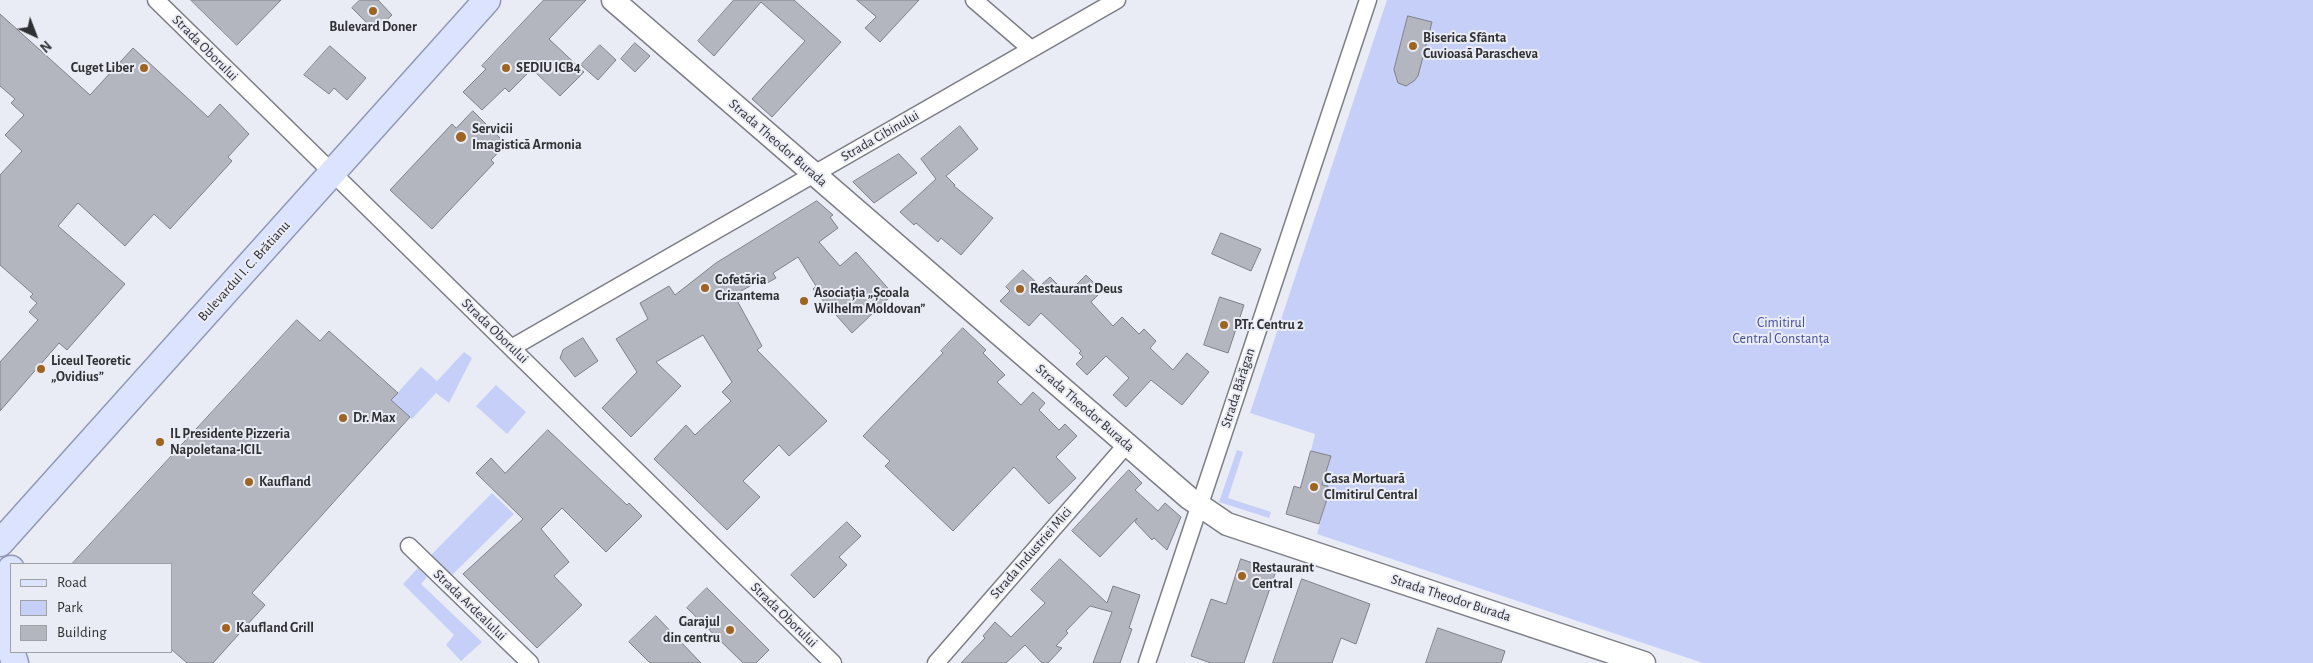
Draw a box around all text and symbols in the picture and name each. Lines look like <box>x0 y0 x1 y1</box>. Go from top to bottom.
marker: Bulevard Doner <box>367 5 379 17</box>
north arrow <box>10 10 60 60</box>
street label: Strada Oborului <box>169 12 241 84</box>
place label: Bulevard Doner <box>329 19 417 35</box>
place label: Biserica Sfânta Cuvioasă Parascheva <box>1423 30 1538 62</box>
text: N <box>37 38 54 54</box>
marker: Biserica Sfânta Cuvioasă Parascheva <box>1407 40 1419 52</box>
place label: Cuget Liber <box>71 60 134 76</box>
place label: SEDIU ICB4 <box>516 60 581 76</box>
marker: Cuget Liber <box>138 62 150 74</box>
marker: SEDIU ICB4 <box>500 62 512 74</box>
street label: Strada Theodor Burada <box>725 96 831 190</box>
street label: Strada Cibinului <box>838 107 922 165</box>
place label: Servicii Imagistică Armonia <box>472 121 582 154</box>
marker: Servicii Imagistică Armonia <box>454 130 468 144</box>
street label: Bulevardul I. C. Brătianu <box>194 217 294 325</box>
place label: Cofetăria Crizantema <box>715 272 780 304</box>
place label: Restaurant Deus <box>1030 281 1123 297</box>
marker: Cofetăria Crizantema <box>699 282 711 294</box>
marker: Restaurant Deus <box>1014 283 1026 295</box>
place label: Asociația „Școala Wilhelm Moldovan” <box>814 285 925 318</box>
street label: Strada Oborului <box>458 295 532 367</box>
marker: Asociația „Școala Wilhelm Moldovan” <box>798 295 810 307</box>
park label: Cimitirul Central Constanța <box>1733 315 1829 348</box>
place label: P.Tr. Centru 2 <box>1234 317 1304 333</box>
marker: P.Tr. Centru 2 <box>1218 319 1230 331</box>
street label: Strada Bărăgan <box>1217 346 1259 430</box>
place label: Liceul Teoretic „Ovidius” <box>51 353 131 386</box>
street label: Strada Theodor Burada <box>1032 361 1138 455</box>
marker: Liceul Teoretic „Ovidius” <box>35 363 47 375</box>
place label: Dr. Max <box>353 410 395 426</box>
marker: Dr. Max <box>337 412 349 424</box>
place label: IL Presidente Pizzeria Napoletana-ICIL <box>170 426 290 458</box>
marker: IL Presidente Pizzeria Napoletana-ICIL <box>154 436 166 448</box>
place label: Casa Mortuară CImitirul Central <box>1324 471 1418 504</box>
place label: Kaufland <box>259 474 311 490</box>
marker: Kaufland <box>243 476 255 488</box>
marker: Casa Mortuară CImitirul Central <box>1308 481 1320 493</box>
street label: Strada Industriei Mici <box>987 504 1075 602</box>
place label: Restaurant Central <box>1252 560 1314 592</box>
legend <box>10 563 172 653</box>
street label: Strada Ardealului <box>430 566 510 644</box>
marker: Restaurant Central <box>1236 570 1248 582</box>
street label: Strada Theodor Burada <box>1389 571 1513 625</box>
text: Road <box>57 575 87 590</box>
street label: Strada Oborului <box>747 579 821 651</box>
text: Park <box>57 600 83 615</box>
place label: Garajul din centru <box>663 614 720 646</box>
place label: Kaufland Grill <box>236 620 314 636</box>
marker: Kaufland Grill <box>220 622 232 634</box>
marker: Garajul din centru <box>724 624 736 636</box>
text: Building <box>57 625 107 640</box>

